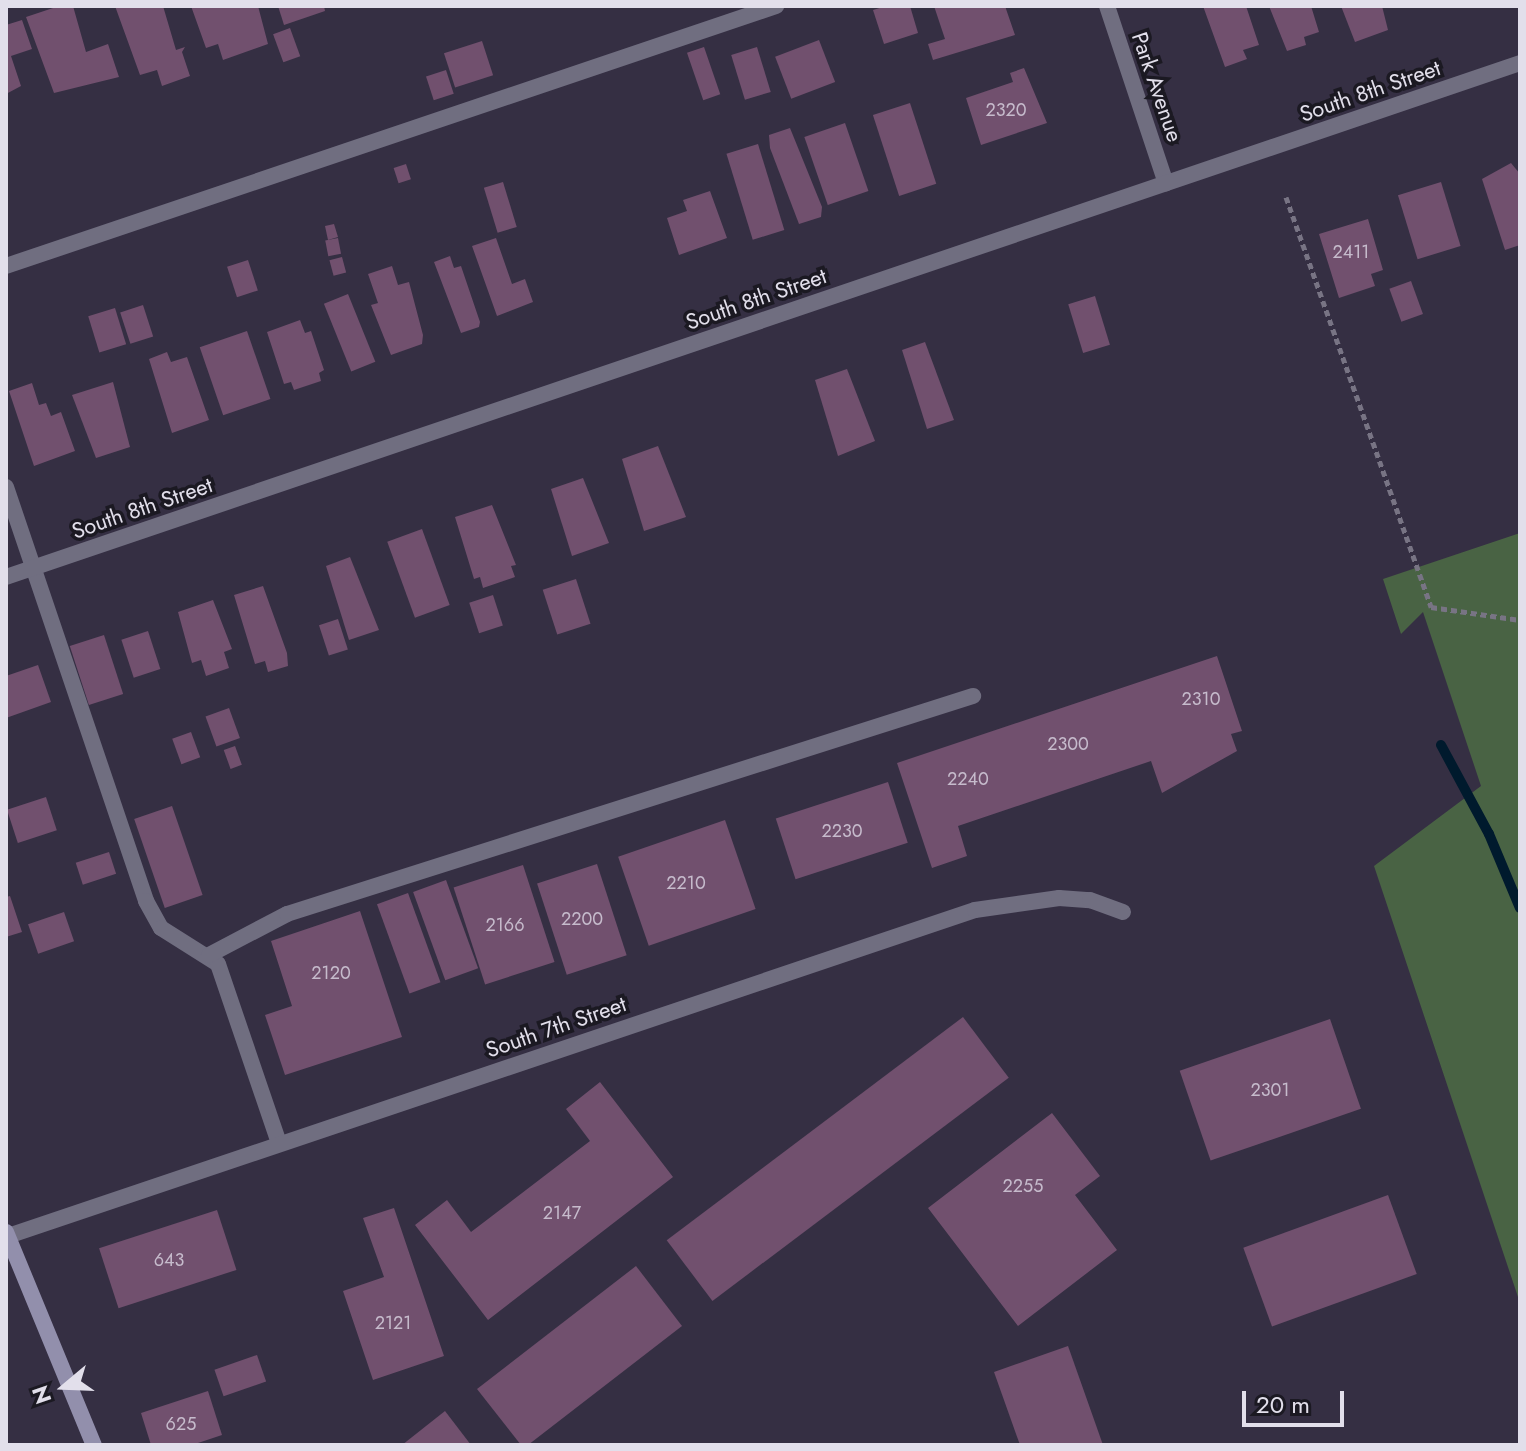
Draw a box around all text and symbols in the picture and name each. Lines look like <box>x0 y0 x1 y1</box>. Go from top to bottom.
street label: Park Avenue <box>1126 29 1188 145</box>
street label: South 8th Street <box>1296 55 1444 127</box>
house number: 2320 <box>985 99 1027 121</box>
house number: 2411 <box>1333 241 1369 263</box>
street label: South 8th Street <box>682 263 830 335</box>
street label: South 8th Street <box>68 472 216 544</box>
house number: 2310 <box>1182 688 1220 710</box>
house number: 2300 <box>1047 733 1089 755</box>
house number: 2240 <box>947 768 989 790</box>
house number: 2230 <box>821 820 863 842</box>
house number: 2210 <box>666 872 706 894</box>
house number: 2200 <box>561 908 603 930</box>
house number: 2166 <box>485 914 525 936</box>
house number: 2120 <box>311 962 351 984</box>
street label: South 7th Street <box>482 991 630 1063</box>
house number: 2301 <box>1251 1079 1289 1101</box>
house number: 2255 <box>1003 1175 1043 1197</box>
house number: 2147 <box>543 1202 581 1224</box>
house number: 643 <box>154 1249 184 1271</box>
house number: 2121 <box>375 1312 411 1334</box>
north arrow <box>24 1347 104 1427</box>
scale bar <box>1246 1375 1348 1425</box>
text: N <box>23 1381 59 1408</box>
text: 20 m <box>1256 1387 1310 1422</box>
house number: 625 <box>166 1413 196 1435</box>

